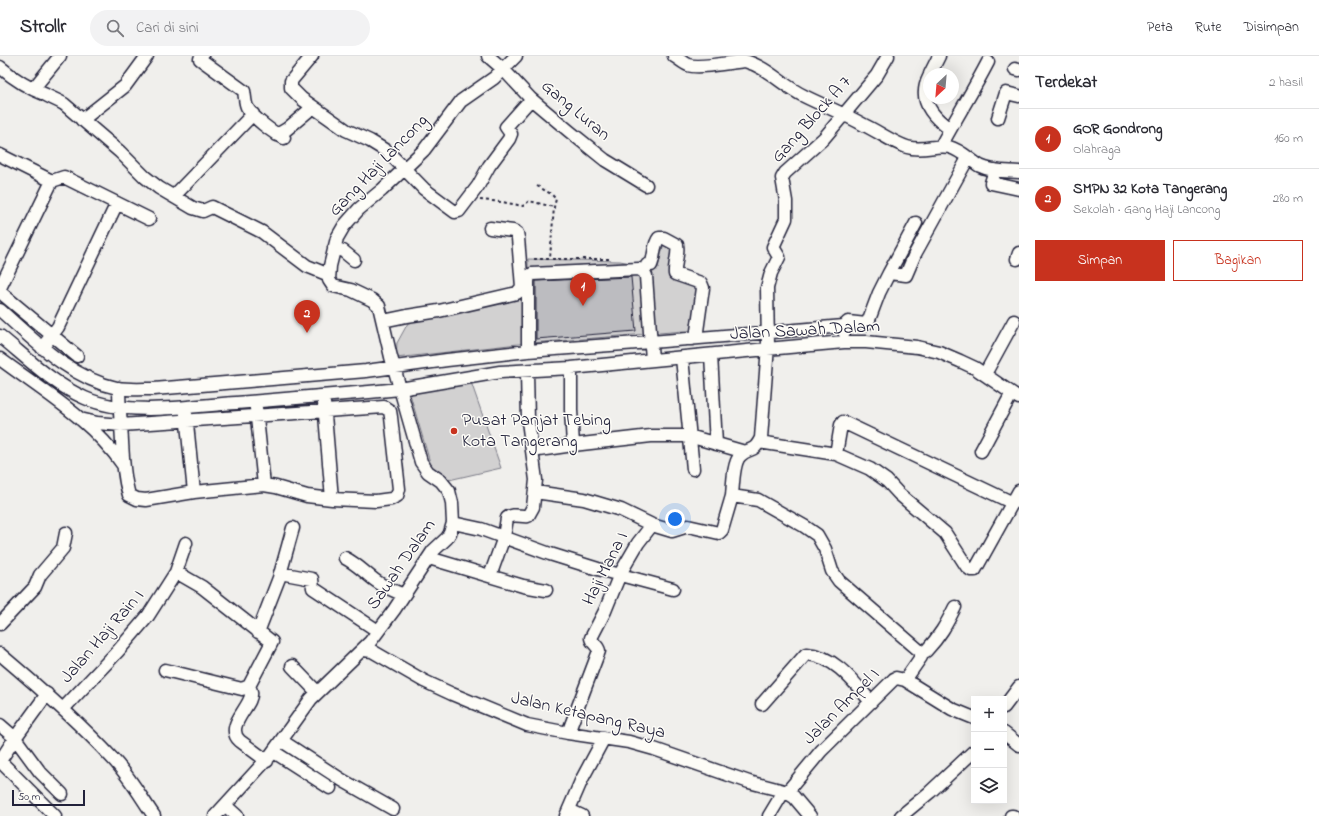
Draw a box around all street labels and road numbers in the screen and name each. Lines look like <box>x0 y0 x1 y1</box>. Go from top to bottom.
street label: Gang Block A 7 <box>766 70 859 170</box>
street label: Gang Luran <box>534 74 615 149</box>
street label: Gang Haji Lancong <box>323 109 435 224</box>
street label: Jalan Sawah Dalam <box>729 314 881 348</box>
street label: Sawah Dalam <box>361 514 443 616</box>
street label: Haji Mana I <box>576 528 636 610</box>
street label: Jalan Haji Rain I <box>55 584 151 690</box>
street label: Jalan Ampel I <box>798 663 886 751</box>
street label: Jalan Ketapang Raya <box>508 686 668 747</box>

